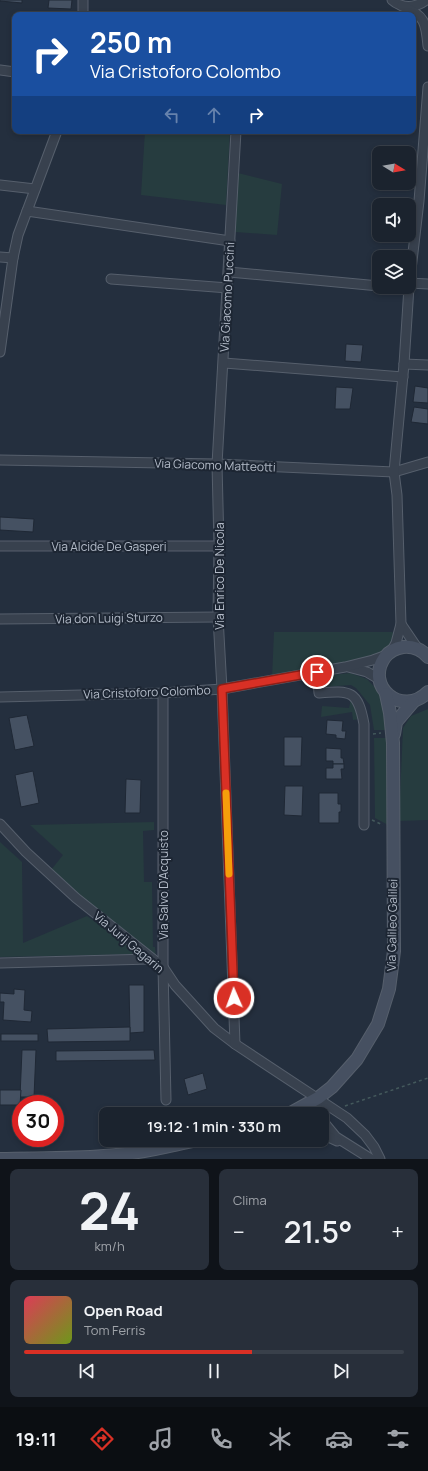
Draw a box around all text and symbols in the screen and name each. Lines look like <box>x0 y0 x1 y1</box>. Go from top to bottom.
text: 250 m <box>90 23 172 61</box>
icon: right <box>24 28 76 80</box>
text: Via Cristoforo Colombo <box>90 59 281 83</box>
icon: left <box>161 104 183 126</box>
icon: ahead <box>203 104 225 126</box>
icon: right <box>245 104 267 126</box>
north arrow <box>372 146 416 190</box>
map controls <box>372 146 416 294</box>
button: sound <box>372 198 416 242</box>
street label: Via Giacomo Puccini <box>216 242 238 352</box>
button: layers <box>372 250 416 294</box>
street label: Via Giacomo Matteotti <box>154 454 276 476</box>
street label: Via Enrico De Nicola <box>211 522 228 630</box>
street label: Via Alcide De Gasperi <box>51 538 167 555</box>
street label: Via don Luigi Sturzo <box>55 609 163 627</box>
pin <box>300 655 334 689</box>
icon: arrive <box>306 661 328 683</box>
street label: Via Cristoforo Colombo <box>83 681 211 703</box>
street label: Via Salvo D’Acquisto <box>155 830 172 940</box>
street label: Via Galileo Galilei <box>383 879 401 971</box>
street label: Via Jurij Gagarin <box>90 907 168 977</box>
position arrow <box>213 977 255 1019</box>
speed limit sign: 30 <box>12 1095 64 1147</box>
text: 19:12 · 1 min · 330 m <box>147 1116 281 1137</box>
text: 24 <box>79 1175 140 1246</box>
text: Clima <box>233 1191 267 1209</box>
text: 21.5° <box>284 1211 352 1252</box>
text: − <box>233 1217 245 1247</box>
text: + <box>391 1217 404 1247</box>
text: km/h <box>94 1237 125 1255</box>
text: Open Road <box>84 1300 163 1321</box>
text: Tom Ferris <box>84 1321 145 1339</box>
icon: previous <box>76 1360 98 1382</box>
icon: pause <box>203 1360 225 1382</box>
icon: next <box>330 1360 352 1382</box>
icon: directions <box>88 1425 116 1453</box>
icon: music <box>147 1425 175 1453</box>
icon: phone <box>207 1425 235 1453</box>
icon: climate <box>266 1425 294 1453</box>
icon: car <box>325 1425 353 1453</box>
icon: filters <box>384 1425 412 1453</box>
text: 19:11 <box>16 1427 57 1451</box>

